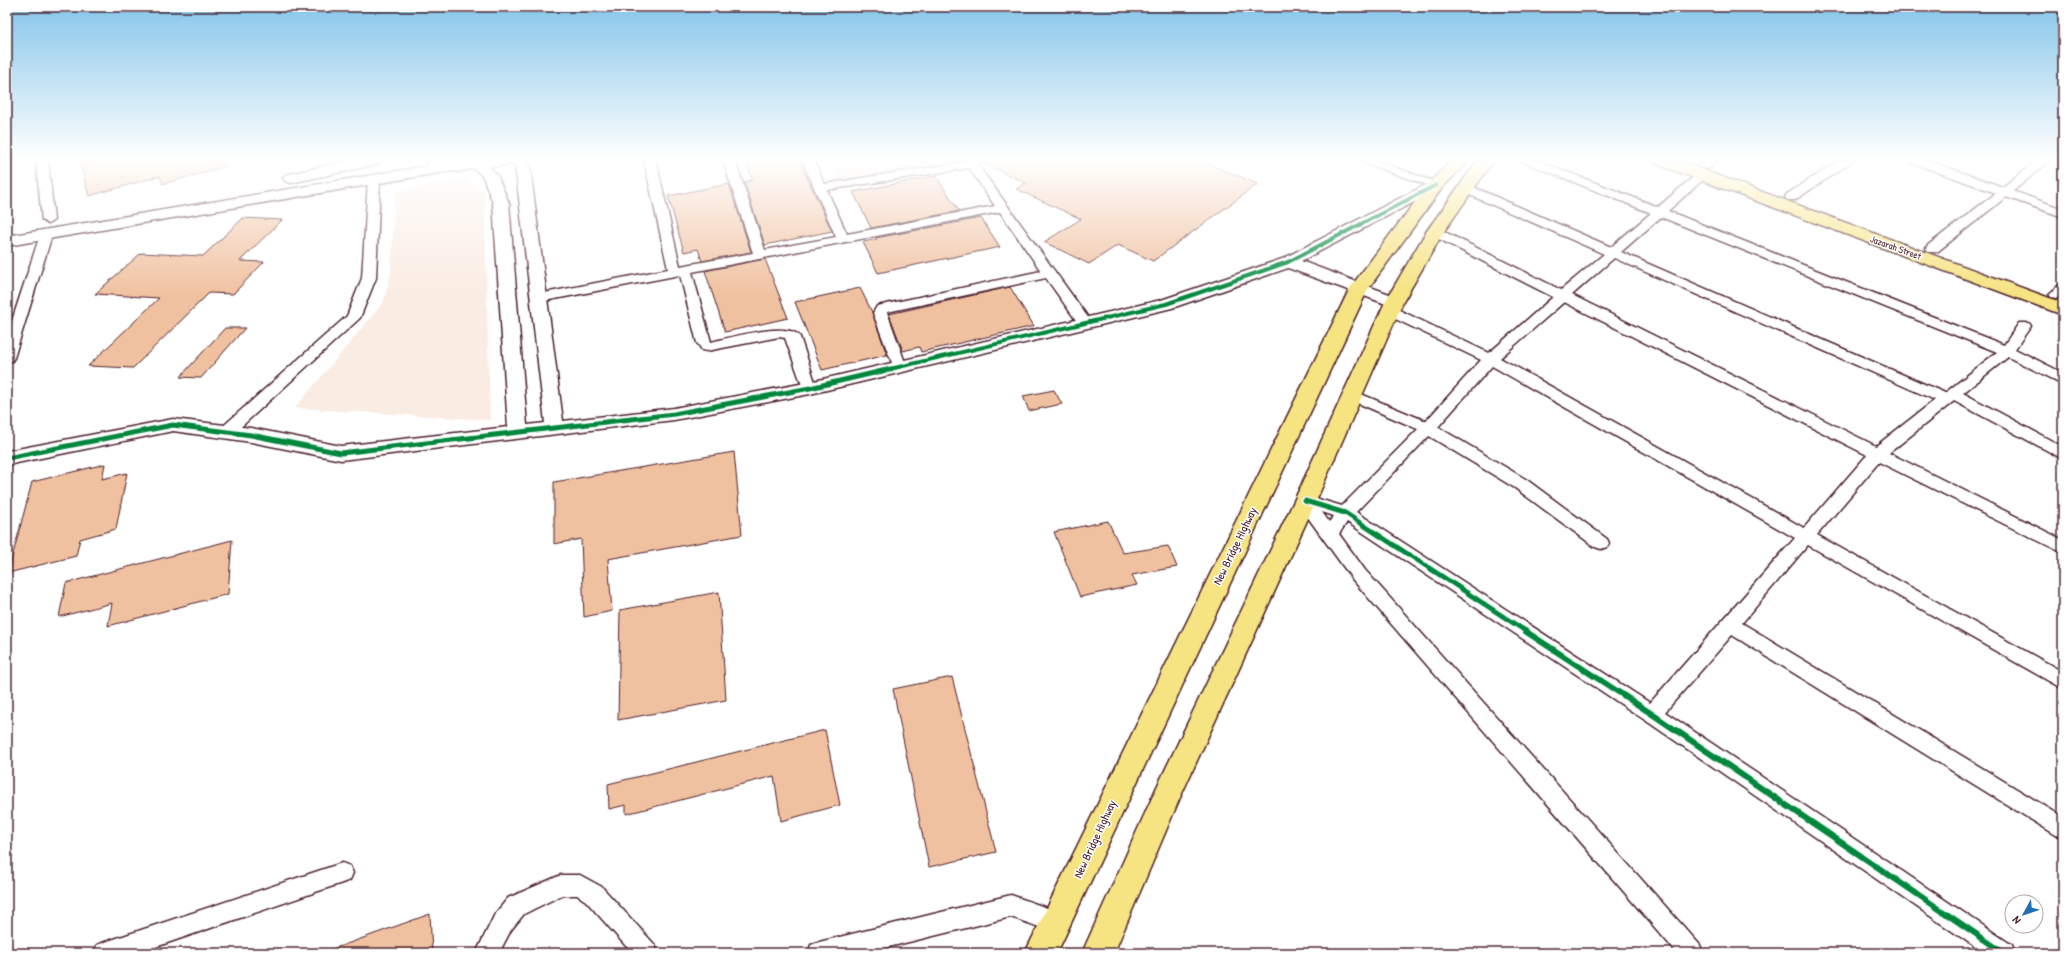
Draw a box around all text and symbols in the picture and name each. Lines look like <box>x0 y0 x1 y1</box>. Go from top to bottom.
street label: Jazarah Street <box>1869 232 1924 263</box>
street label: New Bridge Highway <box>1208 504 1261 587</box>
street label: New Bridge Highway <box>1069 797 1120 881</box>
north arrow <box>2004 894 2044 934</box>
text: N <box>2009 914 2024 927</box>

